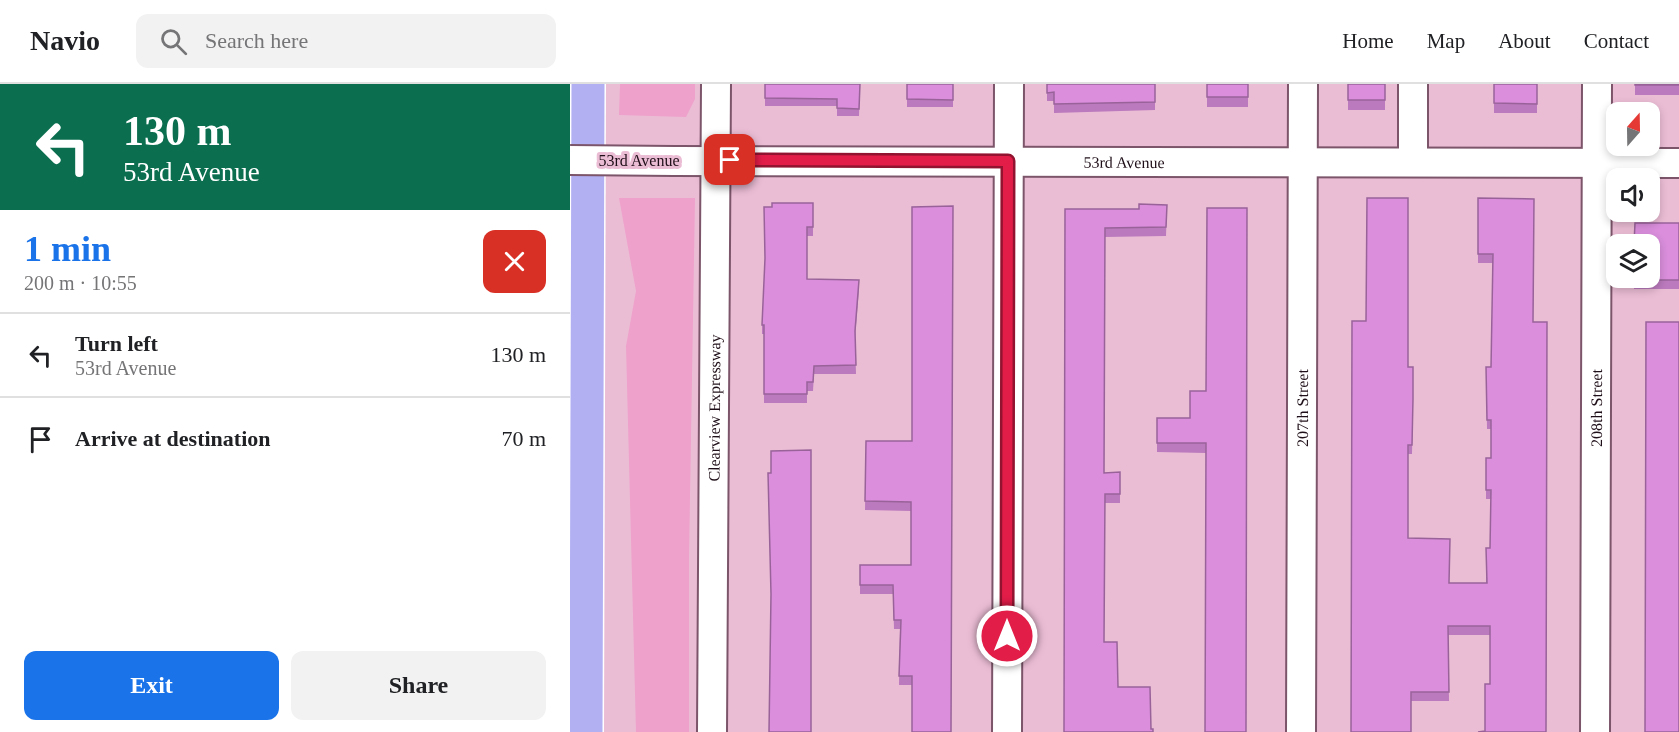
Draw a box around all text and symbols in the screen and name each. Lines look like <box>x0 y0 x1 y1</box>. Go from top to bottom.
search box <box>136 14 556 68</box>
text: Navio <box>30 25 100 56</box>
icon: search <box>157 25 190 58</box>
text: Search here <box>205 28 308 53</box>
text: Home <box>1342 29 1394 53</box>
text: Map <box>1427 29 1465 53</box>
text: About <box>1498 29 1551 53</box>
text: Contact <box>1584 29 1649 53</box>
north arrow <box>1606 102 1660 156</box>
map controls <box>1606 102 1660 288</box>
icon: left <box>24 108 102 186</box>
text: 130 m <box>123 108 232 154</box>
pin <box>704 134 755 185</box>
icon: arrive <box>713 143 746 176</box>
street label: 53rd Avenue <box>598 152 680 169</box>
street label: 53rd Avenue <box>1083 154 1165 171</box>
text: 53rd Avenue <box>123 157 260 187</box>
button: sound <box>1606 168 1660 222</box>
text: 1 min <box>24 229 111 269</box>
button: close <box>483 230 546 293</box>
button: layers <box>1606 234 1660 288</box>
text: 200 m · 10:55 <box>24 272 137 294</box>
text: Turn left <box>75 331 158 356</box>
street label: Clearview Expressway <box>706 334 724 482</box>
icon: left <box>24 339 57 372</box>
text: 130 m <box>490 342 546 367</box>
text: 53rd Avenue <box>75 357 176 379</box>
street label: 207th Street <box>1294 369 1311 447</box>
street label: 208th Street <box>1588 369 1605 447</box>
icon: arrive <box>24 423 57 456</box>
text: Arrive at destination <box>75 426 271 451</box>
text: 70 m <box>501 426 546 451</box>
position arrow <box>975 604 1039 668</box>
button: Exit <box>24 651 279 720</box>
button: Share <box>291 651 546 720</box>

